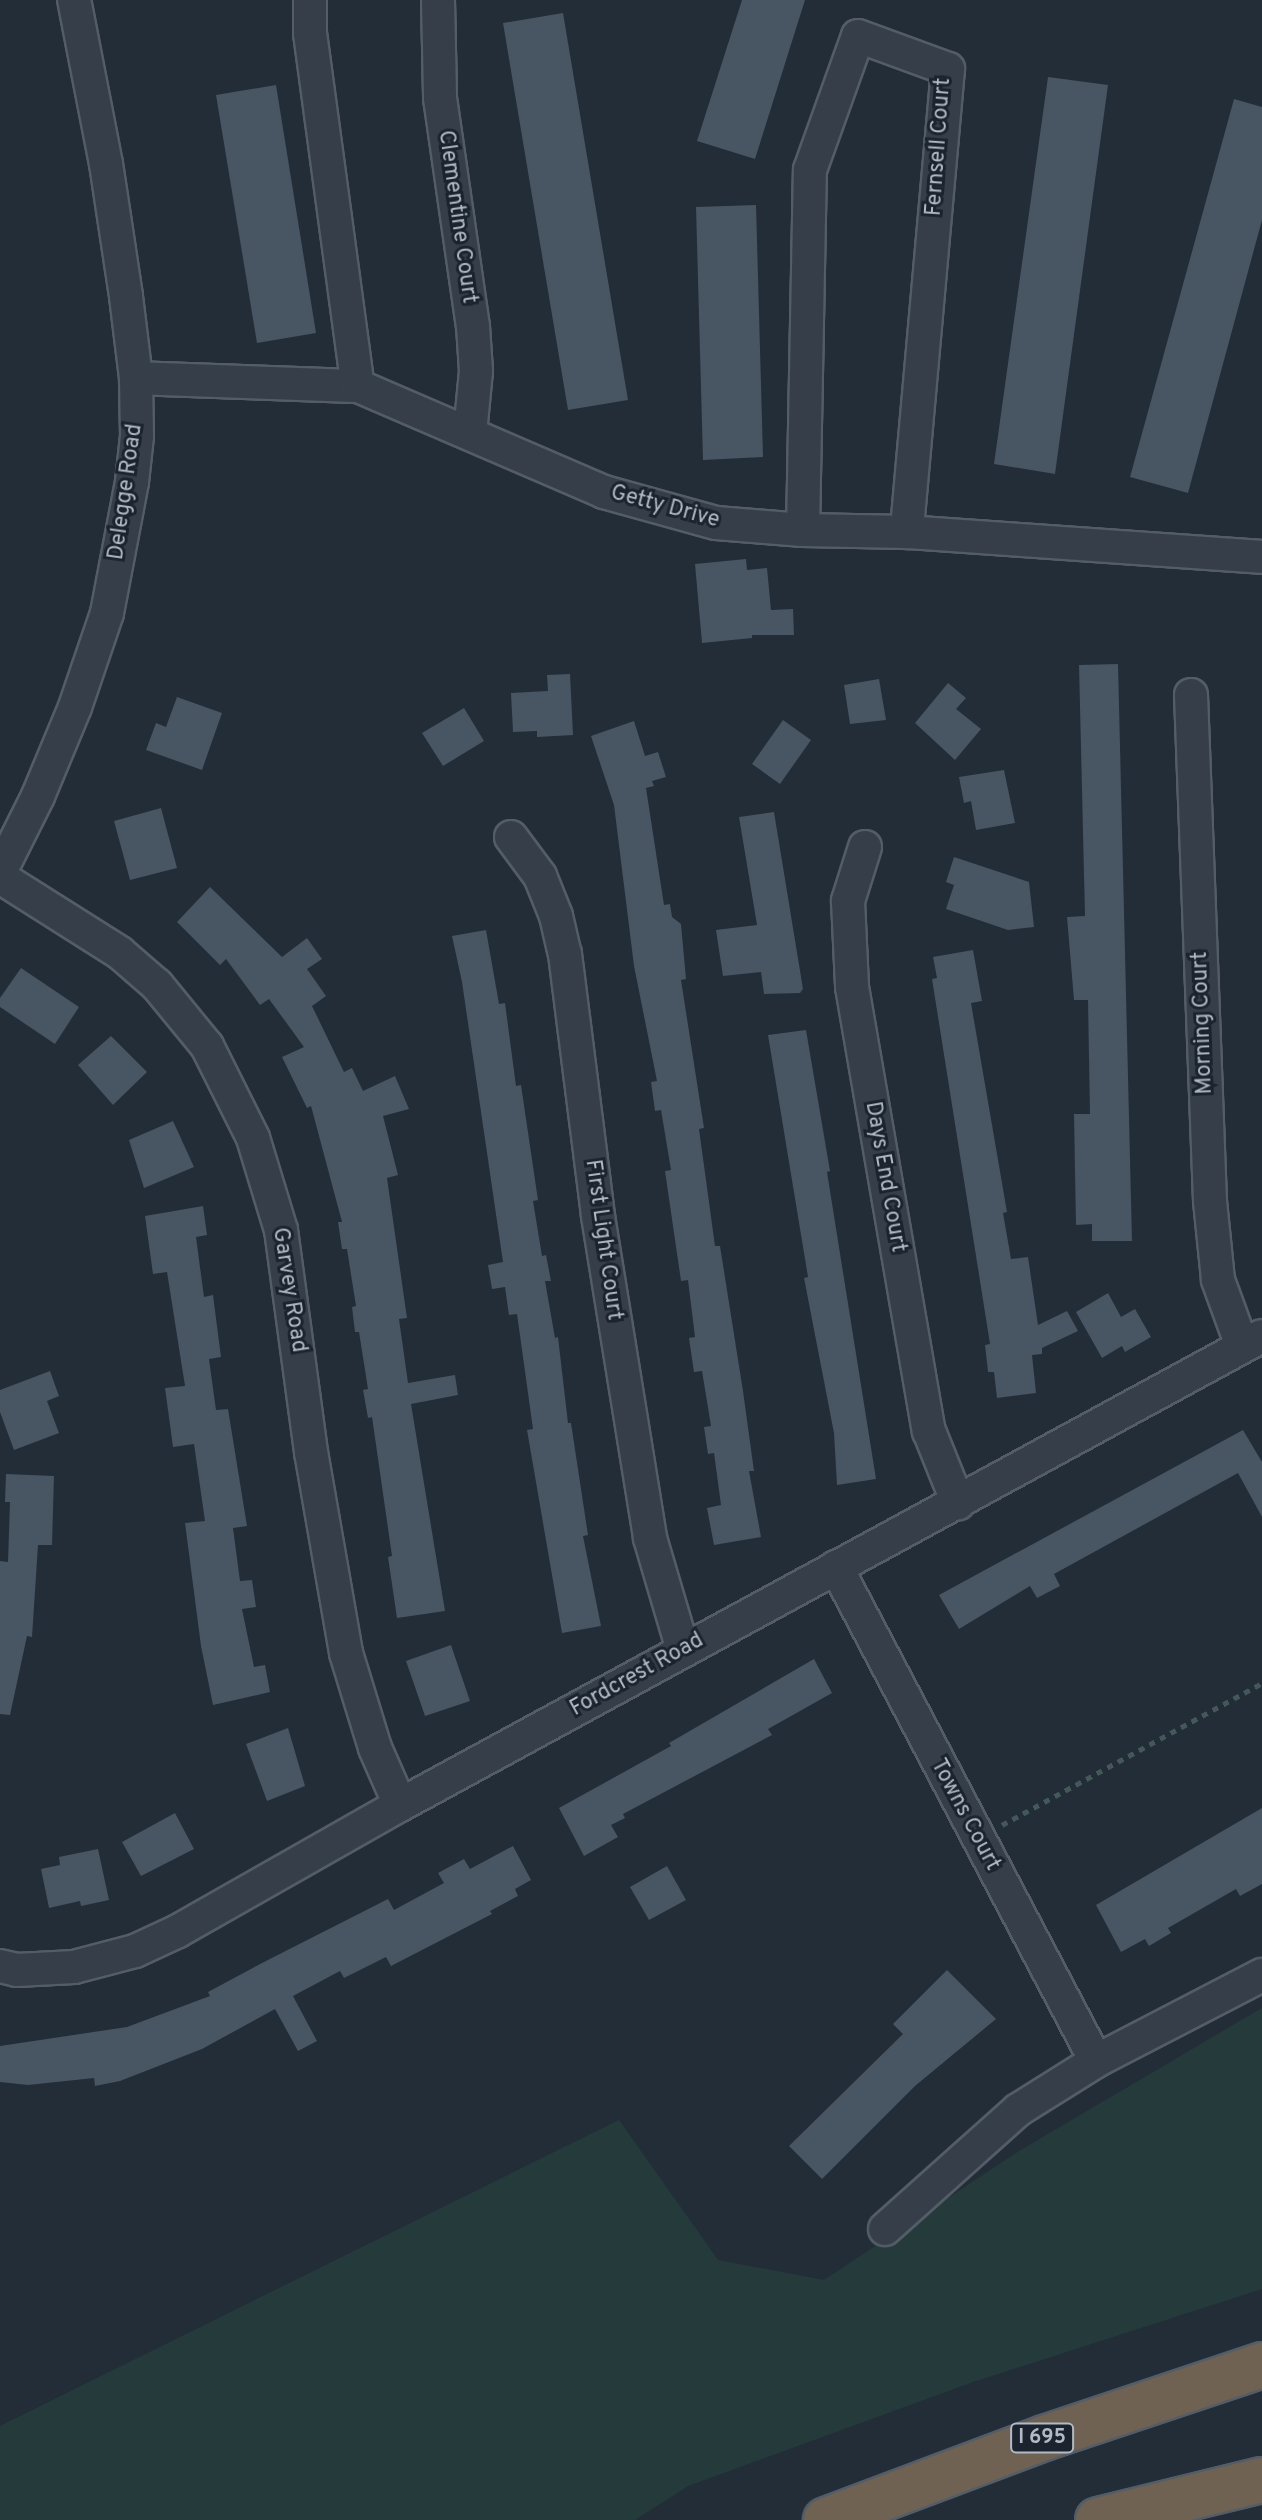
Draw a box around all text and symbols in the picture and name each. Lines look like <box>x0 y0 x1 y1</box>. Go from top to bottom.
street label: Fernsell Court <box>921 77 957 217</box>
street label: Clementine Court <box>432 129 482 305</box>
street label: Delegge Road <box>103 422 149 562</box>
street label: Getty Drive <box>608 480 722 534</box>
street label: Morning Court <box>1187 951 1219 1095</box>
street label: Days End Court <box>859 1100 911 1254</box>
street label: First Light Court <box>579 1158 627 1322</box>
street label: Garvey Road <box>266 1226 312 1354</box>
street label: Fordcrest Road <box>566 1628 708 1722</box>
street label: Towns Court <box>925 1755 1005 1875</box>
road number: I 695 <box>1010 2422 1074 2454</box>

